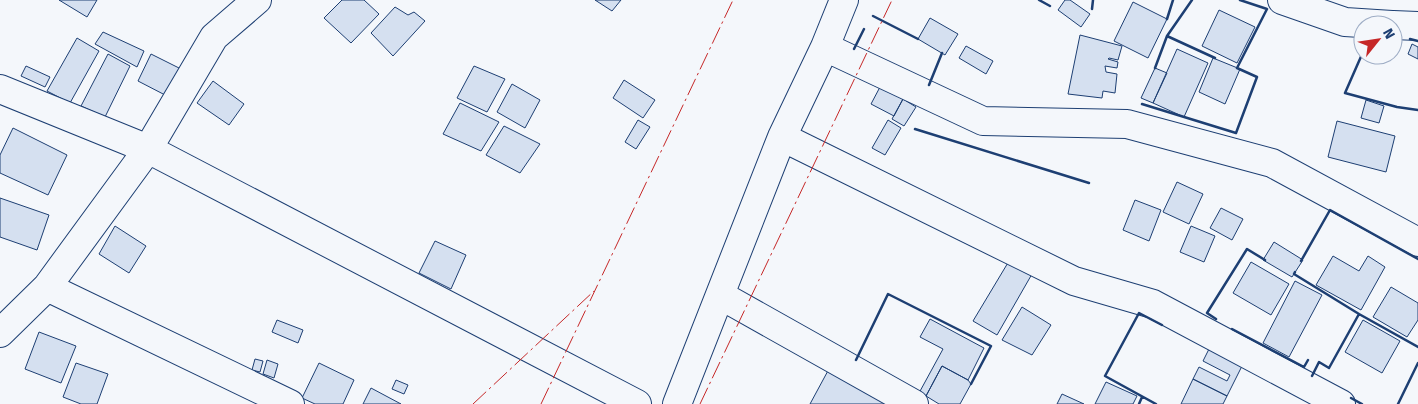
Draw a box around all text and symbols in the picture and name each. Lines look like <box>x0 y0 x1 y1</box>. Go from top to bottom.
north arrow <box>1353 15 1403 65</box>
text: N <box>1379 25 1399 42</box>

